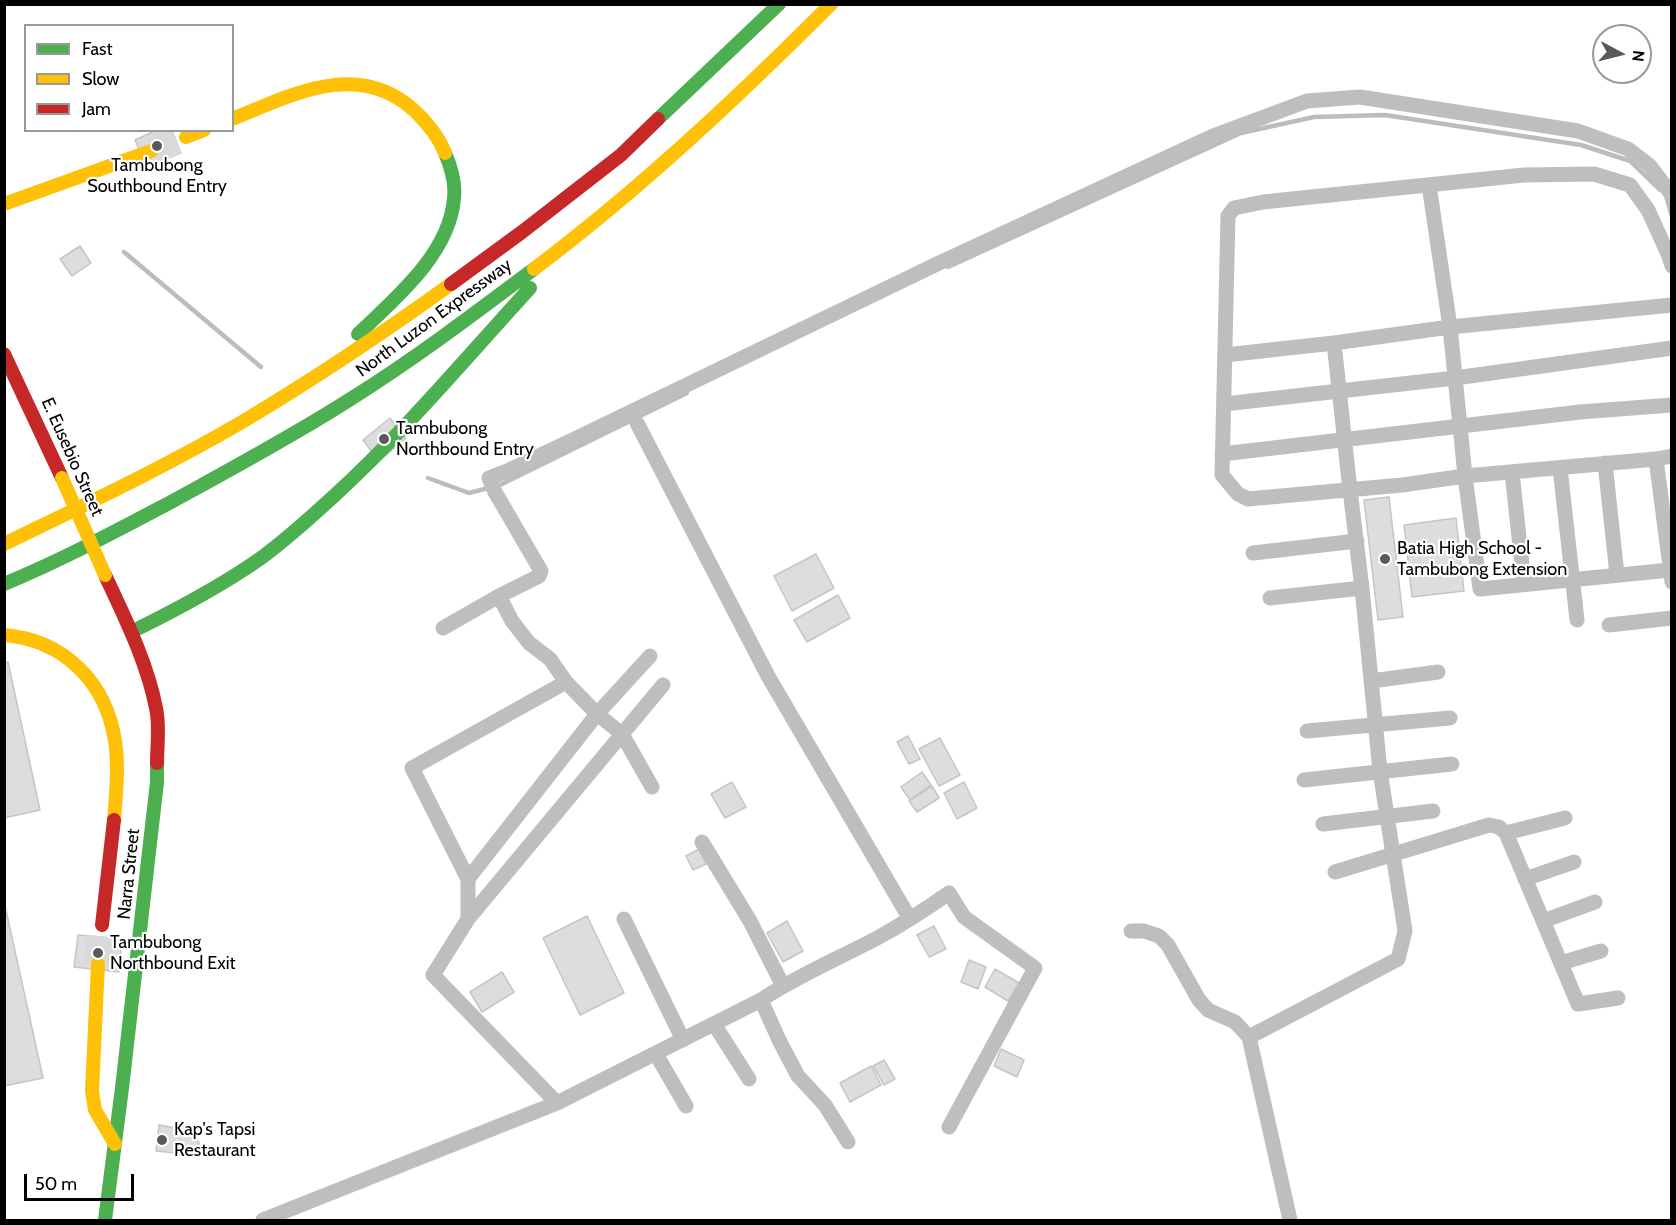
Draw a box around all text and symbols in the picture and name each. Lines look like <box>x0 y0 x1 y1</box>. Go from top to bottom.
legend <box>24 24 234 132</box>
north arrow <box>1592 24 1652 84</box>
text: Fast <box>82 38 113 60</box>
text: N <box>1628 49 1648 63</box>
text: Slow <box>82 68 119 90</box>
text: Jam <box>82 98 111 120</box>
marker: Tambubong Southbound Entry <box>150 139 164 153</box>
place label: Tambubong Southbound Entry <box>87 155 227 198</box>
street label: North Luzon Expressway <box>352 254 516 382</box>
street label: E. Eusebio Street <box>36 394 108 520</box>
place label: Tambubong Northbound Entry <box>396 418 534 460</box>
marker: Tambubong Northbound Entry <box>377 432 391 446</box>
place label: Batia High School - Tambubong Extension <box>1397 538 1567 580</box>
marker: Batia High School - Tambubong Extension <box>1378 552 1392 566</box>
street label: Narra Street <box>113 827 145 921</box>
place label: Tambubong Northbound Exit <box>110 932 236 974</box>
marker: Tambubong Northbound Exit <box>91 946 105 960</box>
place label: Kap's Tapsi Restaurant <box>174 1119 256 1162</box>
marker: Kap's Tapsi Restaurant <box>155 1133 169 1147</box>
scale bar <box>27 1162 136 1200</box>
text: 50 m <box>35 1173 77 1195</box>

